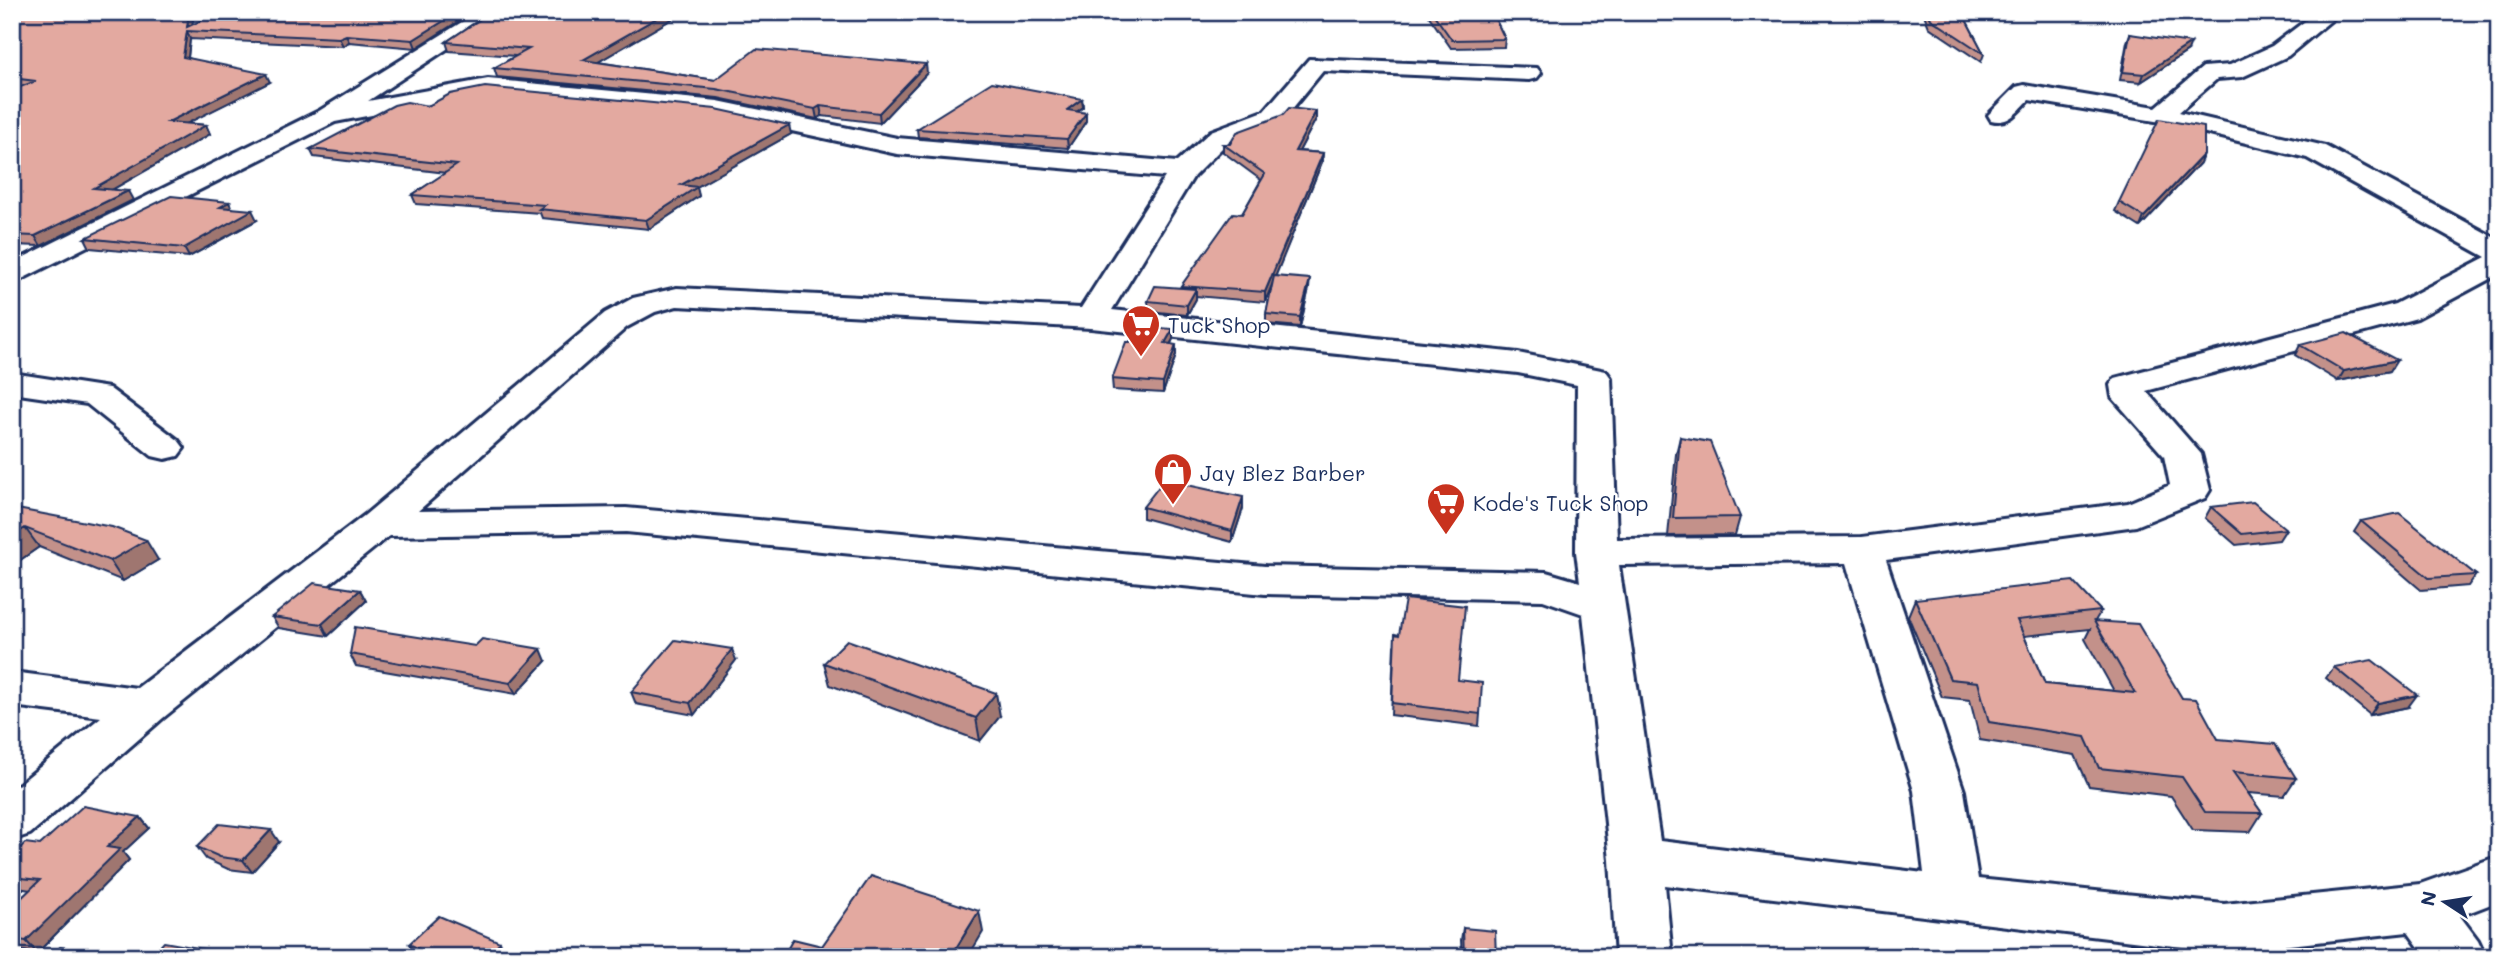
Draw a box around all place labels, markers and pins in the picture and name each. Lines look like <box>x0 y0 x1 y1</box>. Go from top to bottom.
supermarket icon: Tuck Shop <box>1120 303 1162 358</box>
place label: Tuck Shop <box>1168 311 1270 338</box>
shop icon: Jay Blez Barber <box>1152 451 1194 506</box>
place label: Jay Blez Barber <box>1200 459 1366 486</box>
supermarket icon: Kode's Tuck Shop <box>1425 481 1467 536</box>
place label: Kode's Tuck Shop <box>1473 489 1649 516</box>

